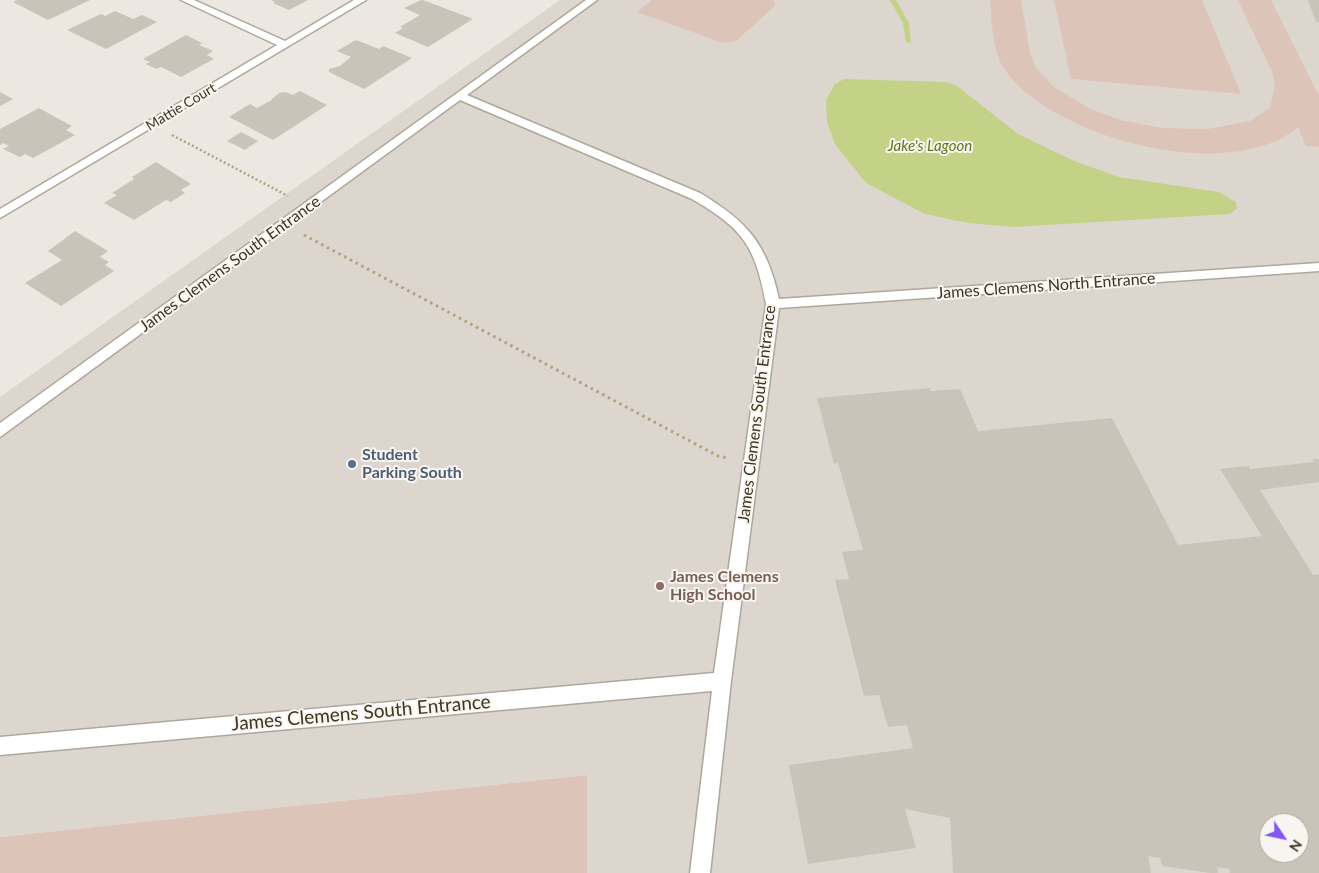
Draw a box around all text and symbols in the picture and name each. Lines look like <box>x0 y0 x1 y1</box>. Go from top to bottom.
street label: Mattie Court <box>143 80 219 134</box>
water label: Jake's Lagoon <box>888 137 972 155</box>
street label: James Clemens South Entrance <box>136 192 324 336</box>
street label: James Clemens North Entrance <box>936 269 1156 303</box>
street label: James Clemens South Entrance <box>734 304 780 524</box>
place label: Student Parking South <box>362 445 462 483</box>
marker: Student Parking South <box>346 458 358 470</box>
place label: James Clemens High School <box>670 567 779 605</box>
marker: James Clemens High School <box>654 580 666 592</box>
street label: James Clemens South Entrance <box>230 690 492 736</box>
north arrow <box>1259 813 1309 863</box>
text: N <box>1286 837 1306 855</box>

